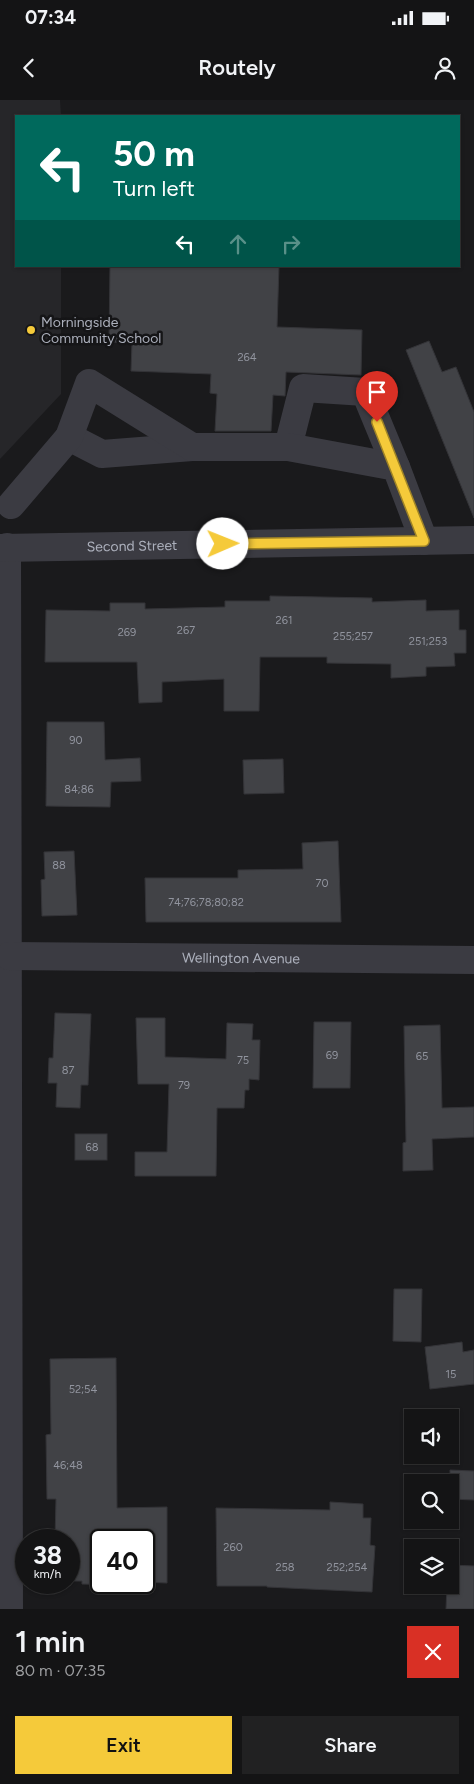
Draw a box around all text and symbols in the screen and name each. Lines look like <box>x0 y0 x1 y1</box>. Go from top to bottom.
text: 07:34 <box>25 6 76 29</box>
icon: back <box>15 54 43 82</box>
text: Routely <box>198 54 276 81</box>
icon: person <box>431 54 459 82</box>
text: 50 m <box>113 133 195 175</box>
icon: left <box>30 135 95 200</box>
text: Turn left <box>113 175 195 202</box>
icon: left <box>171 230 199 258</box>
icon: ahead <box>224 230 252 258</box>
icon: right <box>277 230 305 258</box>
place label: Morningside Community School <box>41 314 161 347</box>
marker: Morningside Community School <box>25 324 37 336</box>
house number: 264 <box>237 351 257 364</box>
pin <box>356 371 398 422</box>
icon: arrive <box>363 378 391 406</box>
position arrow <box>196 517 248 569</box>
street label: Second Street <box>86 537 177 555</box>
house number: 261 <box>276 614 292 627</box>
house number: 267 <box>177 624 195 637</box>
house number: 269 <box>118 626 136 639</box>
house number: 255;257 <box>333 630 373 643</box>
house number: 251;253 <box>409 635 447 648</box>
house number: 90 <box>69 734 83 747</box>
house number: 84;86 <box>64 783 94 796</box>
house number: 88 <box>52 859 66 872</box>
house number: 70 <box>316 877 328 890</box>
house number: 74;76;78;80;82 <box>168 896 244 909</box>
street label: Wellington Avenue <box>182 949 300 967</box>
house number: 69 <box>326 1049 338 1062</box>
house number: 65 <box>416 1050 428 1063</box>
house number: 75 <box>237 1054 249 1067</box>
house number: 87 <box>62 1064 74 1077</box>
house number: 79 <box>178 1079 190 1092</box>
house number: 68 <box>86 1141 99 1154</box>
house number: 15 <box>446 1368 456 1381</box>
house number: 52;54 <box>69 1383 97 1396</box>
map controls <box>404 1409 459 1594</box>
button: sound <box>404 1409 459 1464</box>
house number: 46;48 <box>53 1459 83 1472</box>
button: search <box>404 1474 459 1529</box>
speed limit sign: 40 <box>90 1529 155 1594</box>
button: layers <box>404 1539 459 1594</box>
text: 38 <box>33 1540 62 1570</box>
house number: 260 <box>223 1541 243 1554</box>
house number: 258 <box>275 1561 295 1574</box>
house number: 252;254 <box>327 1561 368 1574</box>
text: km/h <box>34 1567 61 1581</box>
text: 1 min <box>15 1623 85 1660</box>
button: close <box>407 1626 459 1678</box>
text: 80 m · 07:35 <box>15 1661 105 1680</box>
button: Exit <box>15 1716 232 1774</box>
button: Share <box>242 1716 459 1774</box>

